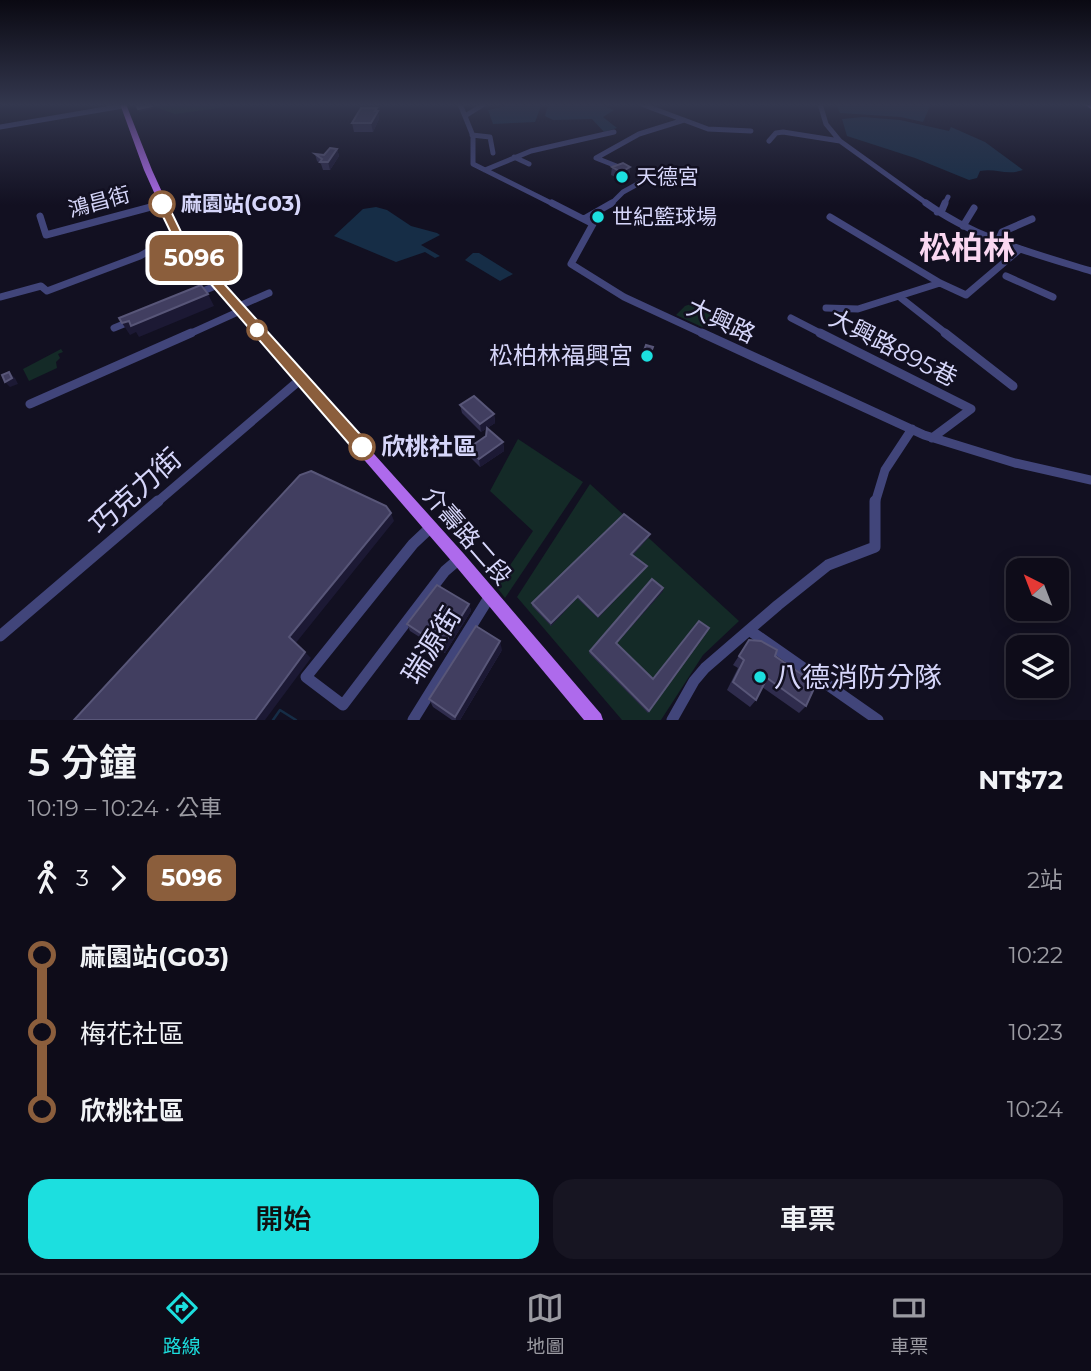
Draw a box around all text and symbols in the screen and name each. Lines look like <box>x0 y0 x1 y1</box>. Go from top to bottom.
place label: 天德宮 <box>636 164 699 189</box>
marker: 天德宮 <box>614 169 630 185</box>
street label: 鴻昌街 <box>65 181 133 222</box>
marker: 麻園站(G03) <box>149 191 175 217</box>
place label: 麻園站(G03) <box>181 191 302 216</box>
place label: 世紀籃球場 <box>612 204 717 229</box>
marker: 世紀籃球場 <box>590 209 606 225</box>
district label: 松柏林 <box>919 228 1015 267</box>
line badge: 5096 <box>145 235 243 281</box>
text: 5096 <box>163 243 225 272</box>
street label: 大興路 <box>682 292 760 349</box>
street label: 大興路895巷 <box>824 303 962 392</box>
unlabelled marker <box>247 320 267 340</box>
place label: 松柏林福興宮 <box>489 341 633 370</box>
marker: 松柏林福興宮 <box>639 348 655 364</box>
place label: 欣桃社區 <box>381 432 477 461</box>
marker: 欣桃社區 <box>349 434 375 460</box>
street label: 巧克力街 <box>82 441 188 541</box>
street label: 介壽路二段 <box>417 481 518 590</box>
north arrow <box>1006 558 1069 621</box>
map controls <box>1006 558 1069 698</box>
street label: 瑞源街 <box>394 600 468 690</box>
button: layers <box>1006 635 1069 698</box>
place label: 八德消防分隊 <box>774 660 942 694</box>
marker: 八德消防分隊 <box>752 669 768 685</box>
text: 5 分鐘 <box>28 739 137 786</box>
text: NT$72 <box>978 764 1063 796</box>
text: 10:19 – 10:24 · 公車 <box>28 794 222 822</box>
icon: walk <box>28 859 66 897</box>
icon: forward <box>99 859 137 897</box>
text: 5096 <box>161 863 222 892</box>
text: 3 <box>76 864 89 892</box>
text: 2站 <box>1027 866 1063 894</box>
text: 麻園站(G03) <box>80 941 229 973</box>
text: 10:22 <box>1008 941 1063 969</box>
text: 梅花社區 <box>80 1018 184 1050</box>
text: 10:23 <box>1009 1018 1063 1046</box>
text: 欣桃社區 <box>80 1095 184 1127</box>
text: 10:24 <box>1007 1095 1063 1123</box>
button: 開始 <box>28 1179 539 1259</box>
button: 車票 <box>553 1179 1063 1259</box>
tab: 路線 <box>163 1289 201 1358</box>
tab: 地圖 <box>526 1289 564 1358</box>
tab: 車票 <box>890 1289 928 1358</box>

